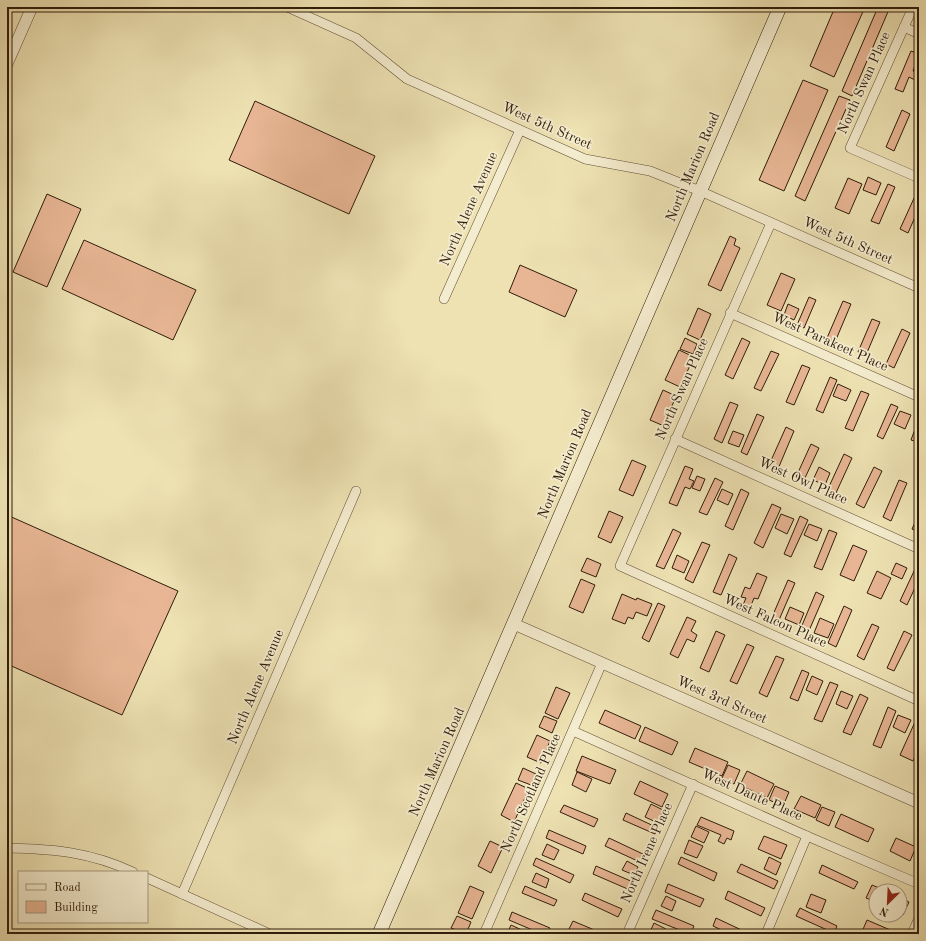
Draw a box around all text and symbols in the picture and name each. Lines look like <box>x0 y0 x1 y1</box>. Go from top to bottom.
street label: North Swan Place <box>835 30 893 136</box>
street label: West 5th Street <box>500 100 594 152</box>
street label: North Marion Road <box>664 110 722 224</box>
street label: North Alene Avenue <box>438 150 500 268</box>
street label: West 5th Street <box>801 215 895 267</box>
street label: West Parakeet Place <box>770 310 890 374</box>
street label: North Swan Place <box>653 336 711 442</box>
street label: North Marion Road <box>536 407 594 521</box>
street label: West Owl Place <box>756 455 850 507</box>
street label: West Falcon Place <box>721 592 829 650</box>
street label: North Alene Avenue <box>225 628 287 746</box>
street label: West 3rd Street <box>675 674 769 726</box>
street label: North Marion Road <box>407 705 467 819</box>
street label: North Scotland Place <box>498 731 564 855</box>
street label: West Dante Place <box>700 767 804 823</box>
street label: North Irene Place <box>619 801 675 905</box>
legend <box>18 871 148 923</box>
text: Road <box>54 882 81 894</box>
north arrow <box>868 883 908 923</box>
text: Building <box>54 902 98 914</box>
text: N <box>878 904 891 917</box>

